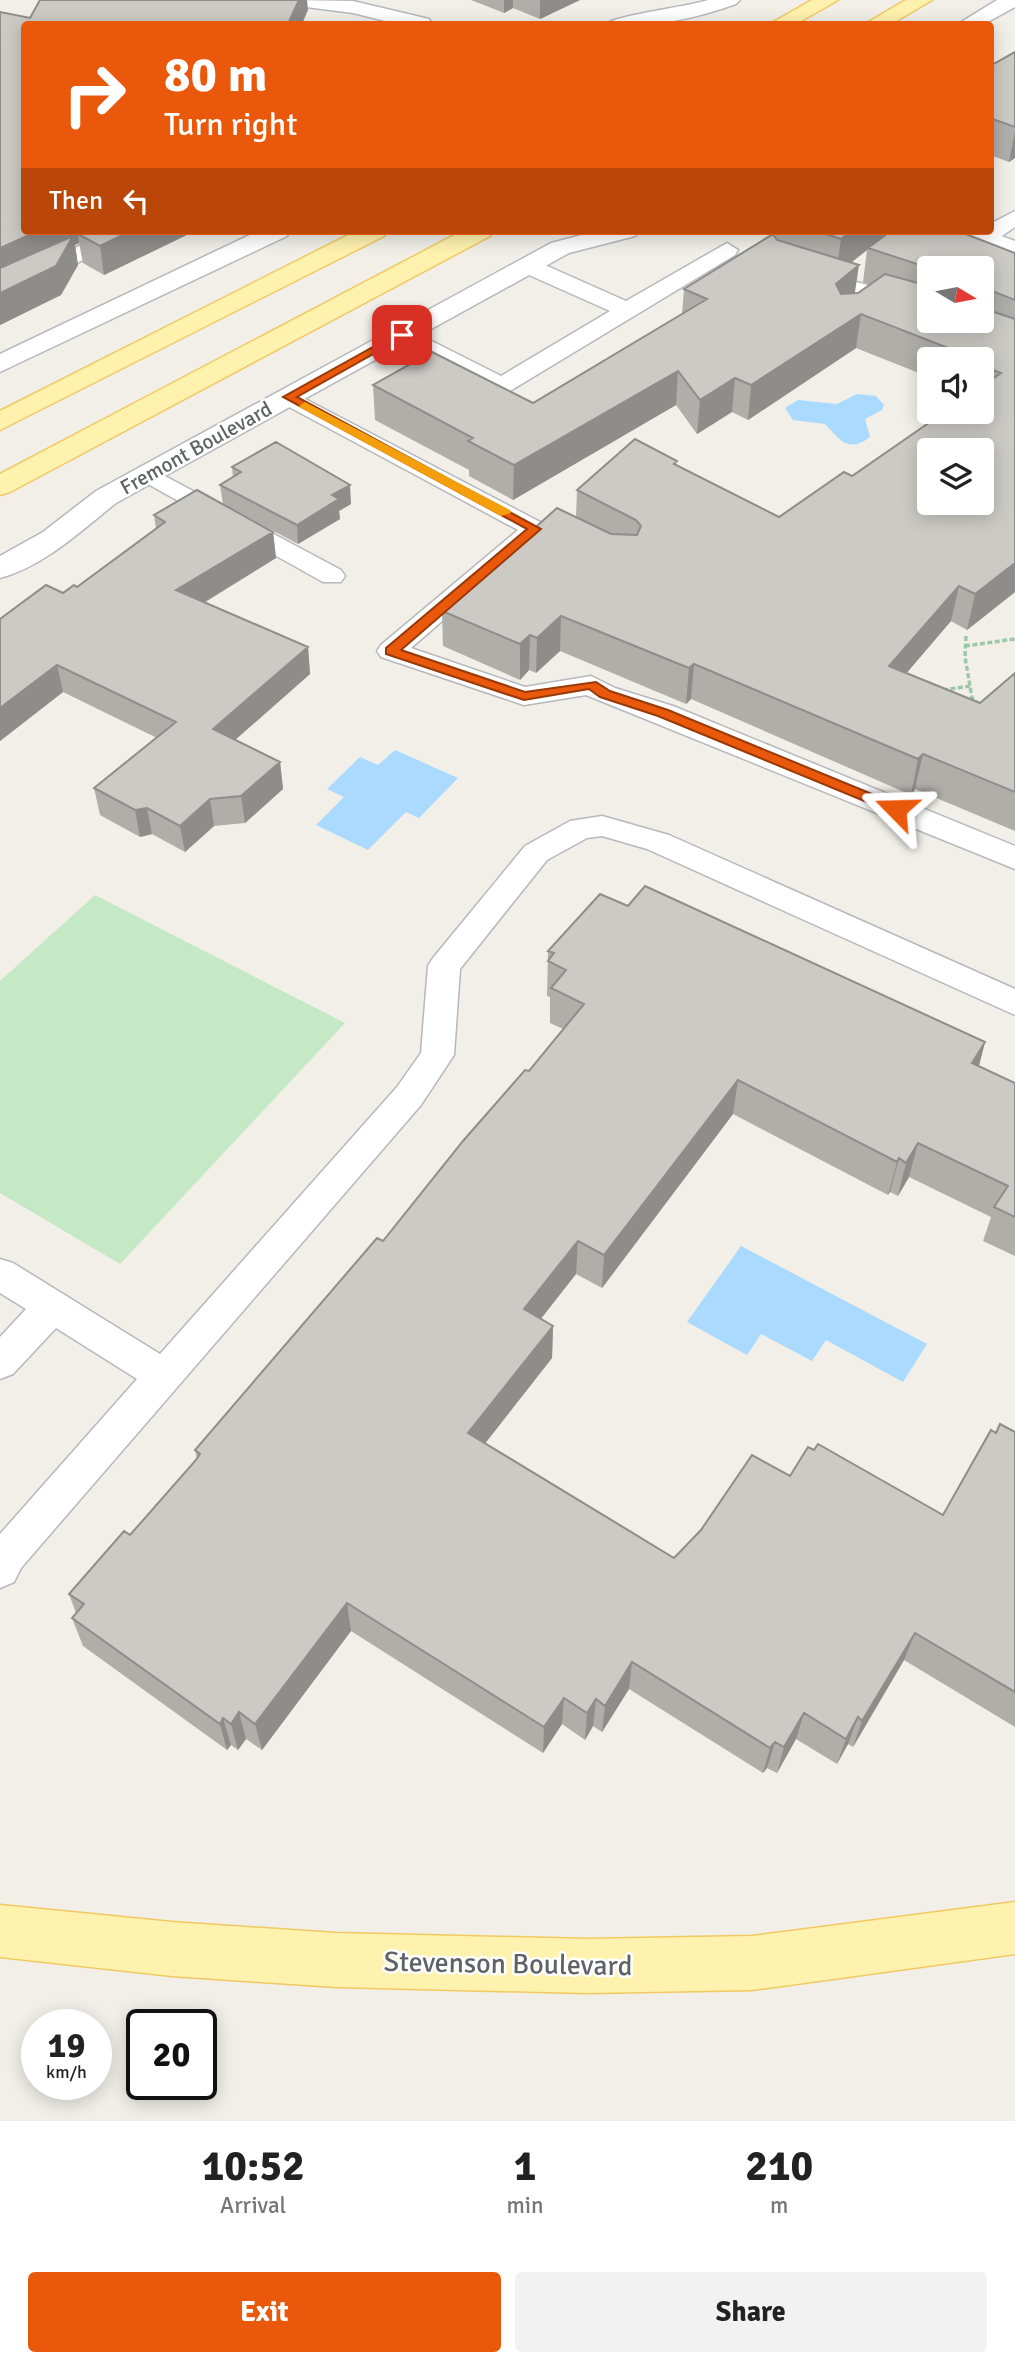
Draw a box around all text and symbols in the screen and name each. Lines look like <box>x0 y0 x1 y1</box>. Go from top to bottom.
text: 80 m <box>164 45 267 105</box>
icon: right <box>49 49 140 140</box>
text: Turn right <box>164 105 297 144</box>
icon: left <box>117 182 155 220</box>
text: Then <box>49 185 103 217</box>
north arrow <box>917 256 994 332</box>
map controls <box>917 256 994 515</box>
pin <box>372 305 432 365</box>
icon: arrive <box>383 316 421 354</box>
button: sound <box>917 347 994 424</box>
street label: Fremont Boulevard <box>116 396 276 500</box>
button: layers <box>917 438 994 515</box>
position arrow <box>859 772 933 846</box>
street label: Stevenson Boulevard <box>383 1945 633 1983</box>
speed limit sign: 20 <box>126 2009 217 2100</box>
text: 19 <box>48 2024 85 2067</box>
text: km/h <box>46 2061 87 2083</box>
text: 10:52 <box>202 2141 305 2192</box>
text: 1 <box>514 2141 536 2192</box>
text: 210 <box>745 2141 813 2192</box>
text: Arrival <box>220 2191 286 2220</box>
text: min <box>506 2191 544 2220</box>
text: m <box>770 2191 788 2220</box>
button: Exit <box>28 2272 501 2352</box>
button: Share <box>515 2272 987 2352</box>

